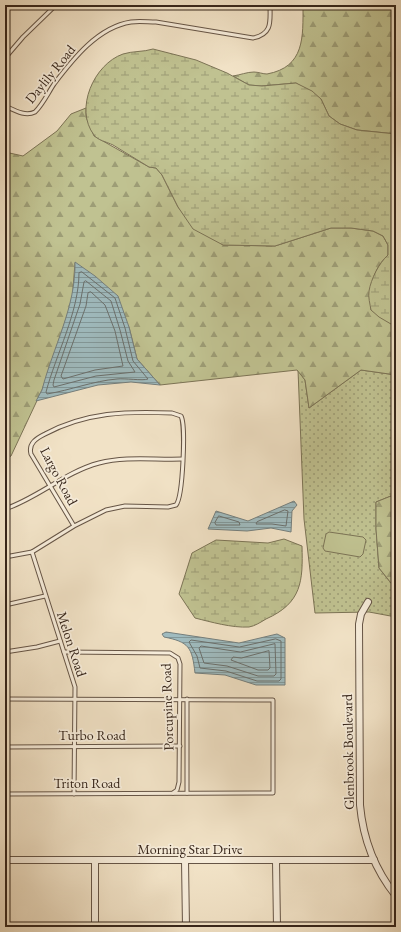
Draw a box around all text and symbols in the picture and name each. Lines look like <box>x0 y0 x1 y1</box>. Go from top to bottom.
street label: Daylily Road <box>21 40 80 107</box>
street label: Largo Road <box>36 444 82 509</box>
street label: Melon Road <box>53 609 91 680</box>
street label: Porcupine Road <box>156 662 178 751</box>
street label: Glenbrook Boulevard <box>338 693 358 810</box>
street label: Turbo Road <box>58 726 127 744</box>
street label: Triton Road <box>54 774 121 792</box>
street label: Morning Star Drive <box>138 840 243 858</box>

